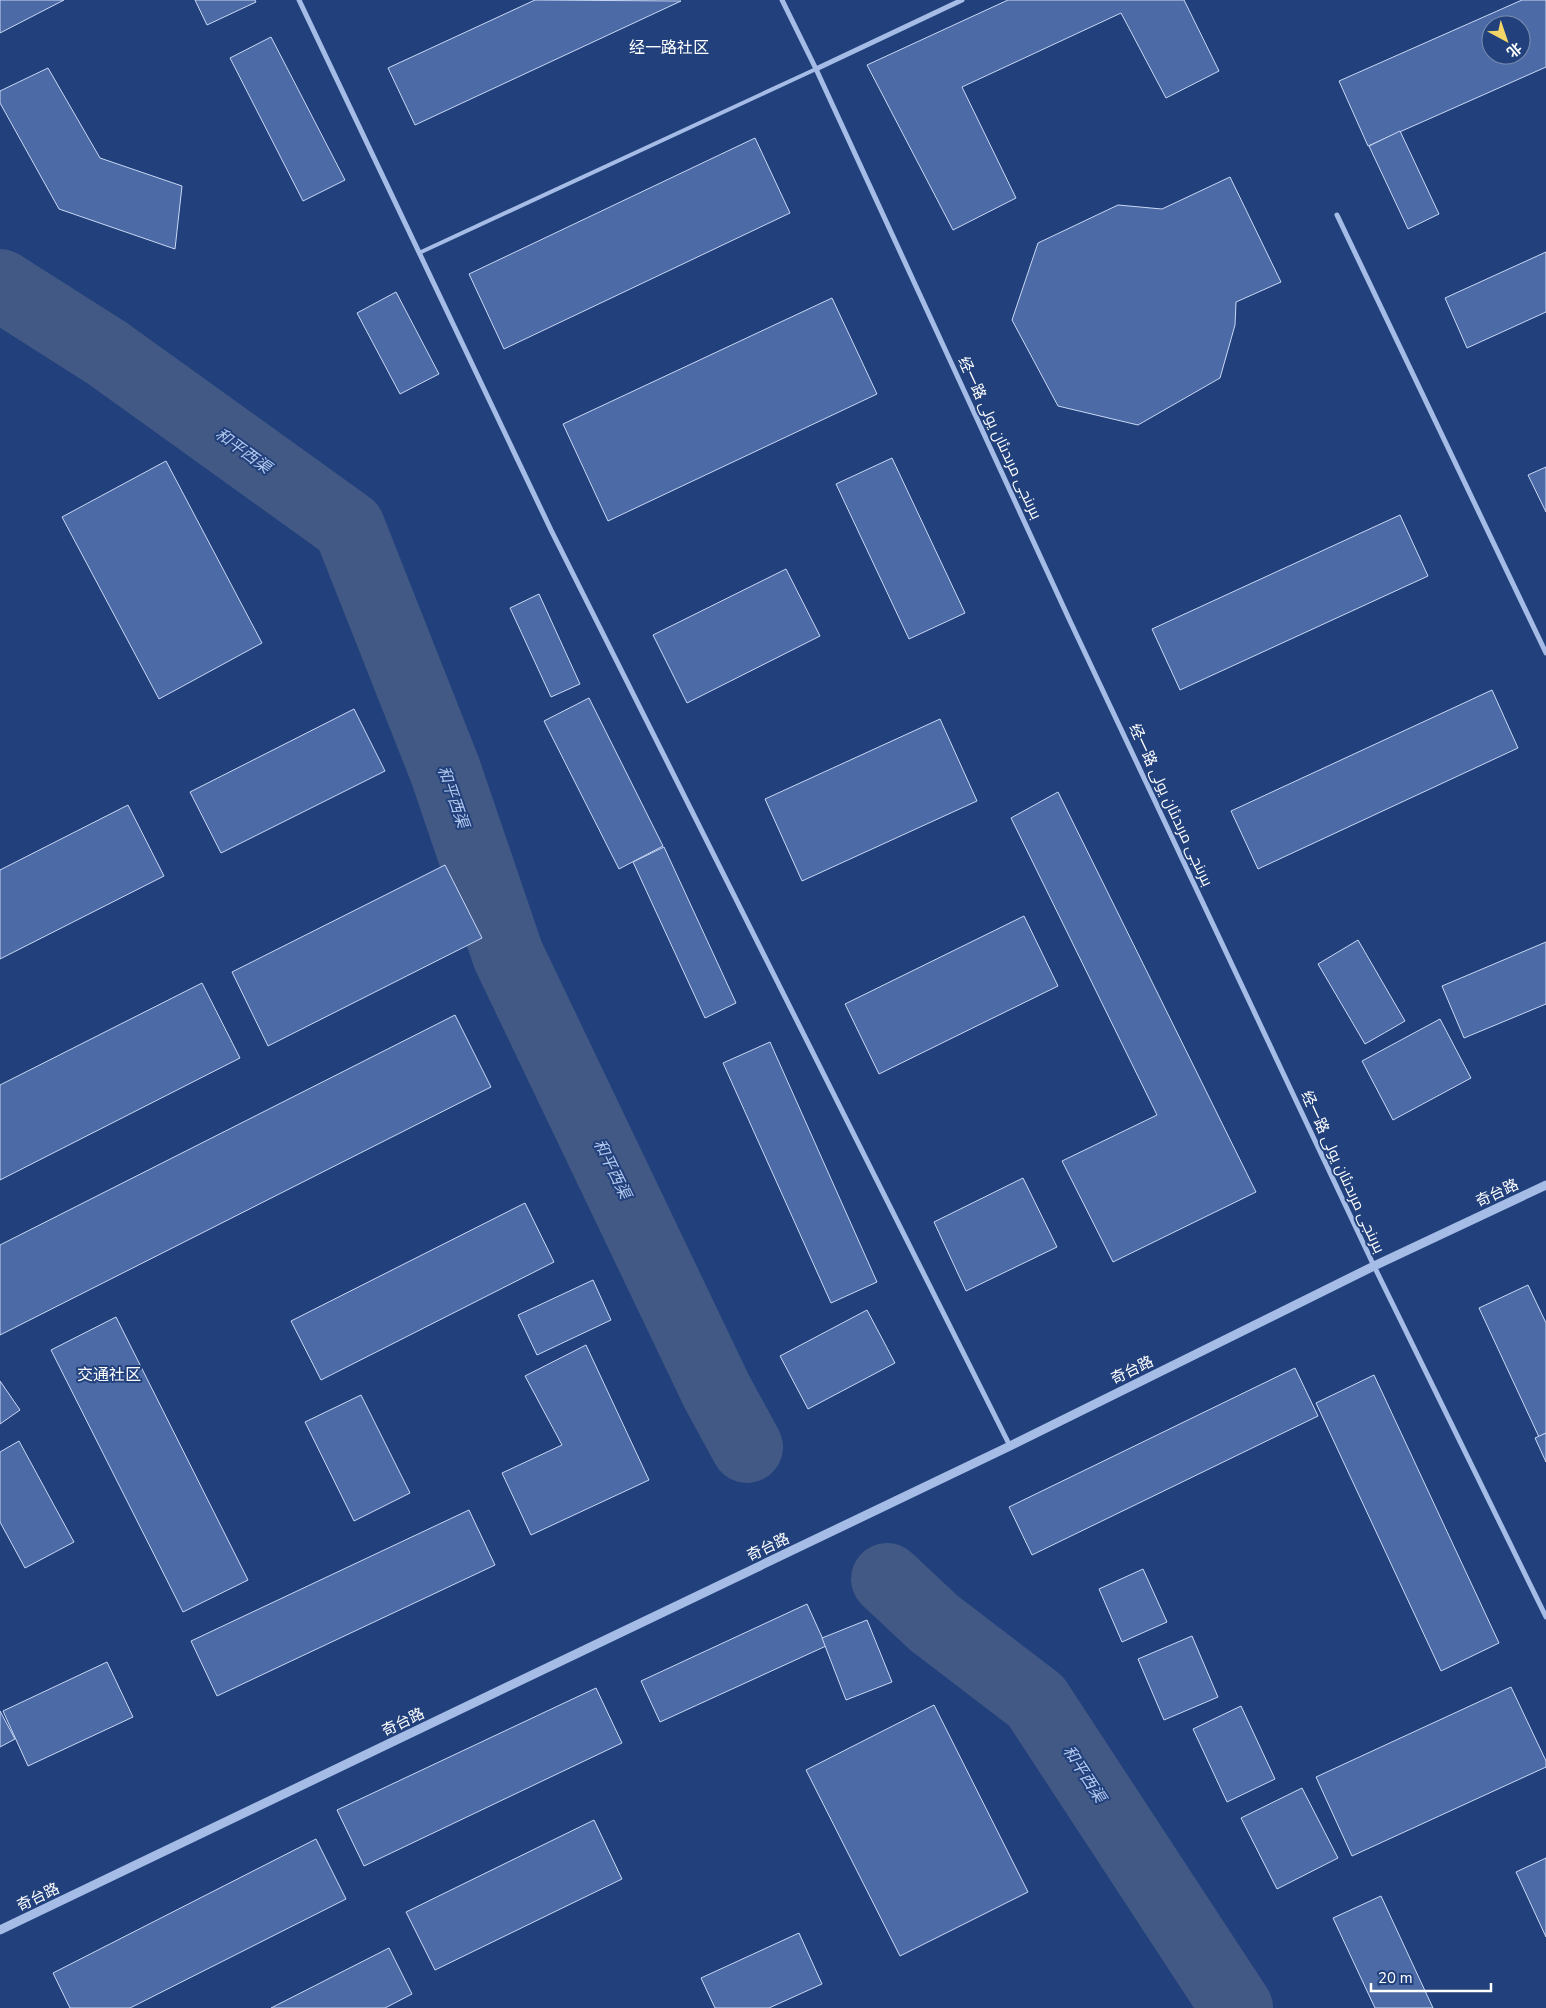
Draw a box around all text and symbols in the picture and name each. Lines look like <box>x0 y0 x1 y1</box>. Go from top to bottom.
north arrow <box>1481 15 1531 65</box>
district label: 经一路社区 <box>629 37 709 59</box>
text: 北 <box>1503 38 1526 61</box>
street label: 经一路 بىرىنجى مرىدىئان يولى <box>953 353 1047 523</box>
water label: 和平西渠 <box>211 423 277 480</box>
street label: 经一路 بىرىنجى مرىدىئان يولى <box>1124 720 1218 890</box>
water label: 和平西渠 <box>432 763 474 833</box>
street label: 经一路 بىرىنجى مرىدىئان يولى <box>1296 1087 1390 1257</box>
water label: 和平西渠 <box>588 1135 637 1204</box>
street label: 奇台路 <box>1472 1174 1522 1212</box>
street label: 奇台路 <box>1107 1351 1157 1389</box>
district label: 交通社区 <box>77 1364 141 1386</box>
street label: 奇台路 <box>743 1528 793 1566</box>
street label: 奇台路 <box>378 1703 428 1741</box>
water label: 和平西渠 <box>1057 1741 1112 1808</box>
street label: 奇台路 <box>13 1878 63 1916</box>
scale bar <box>1371 1960 1491 1992</box>
text: 20 m <box>1378 1968 1413 1988</box>

